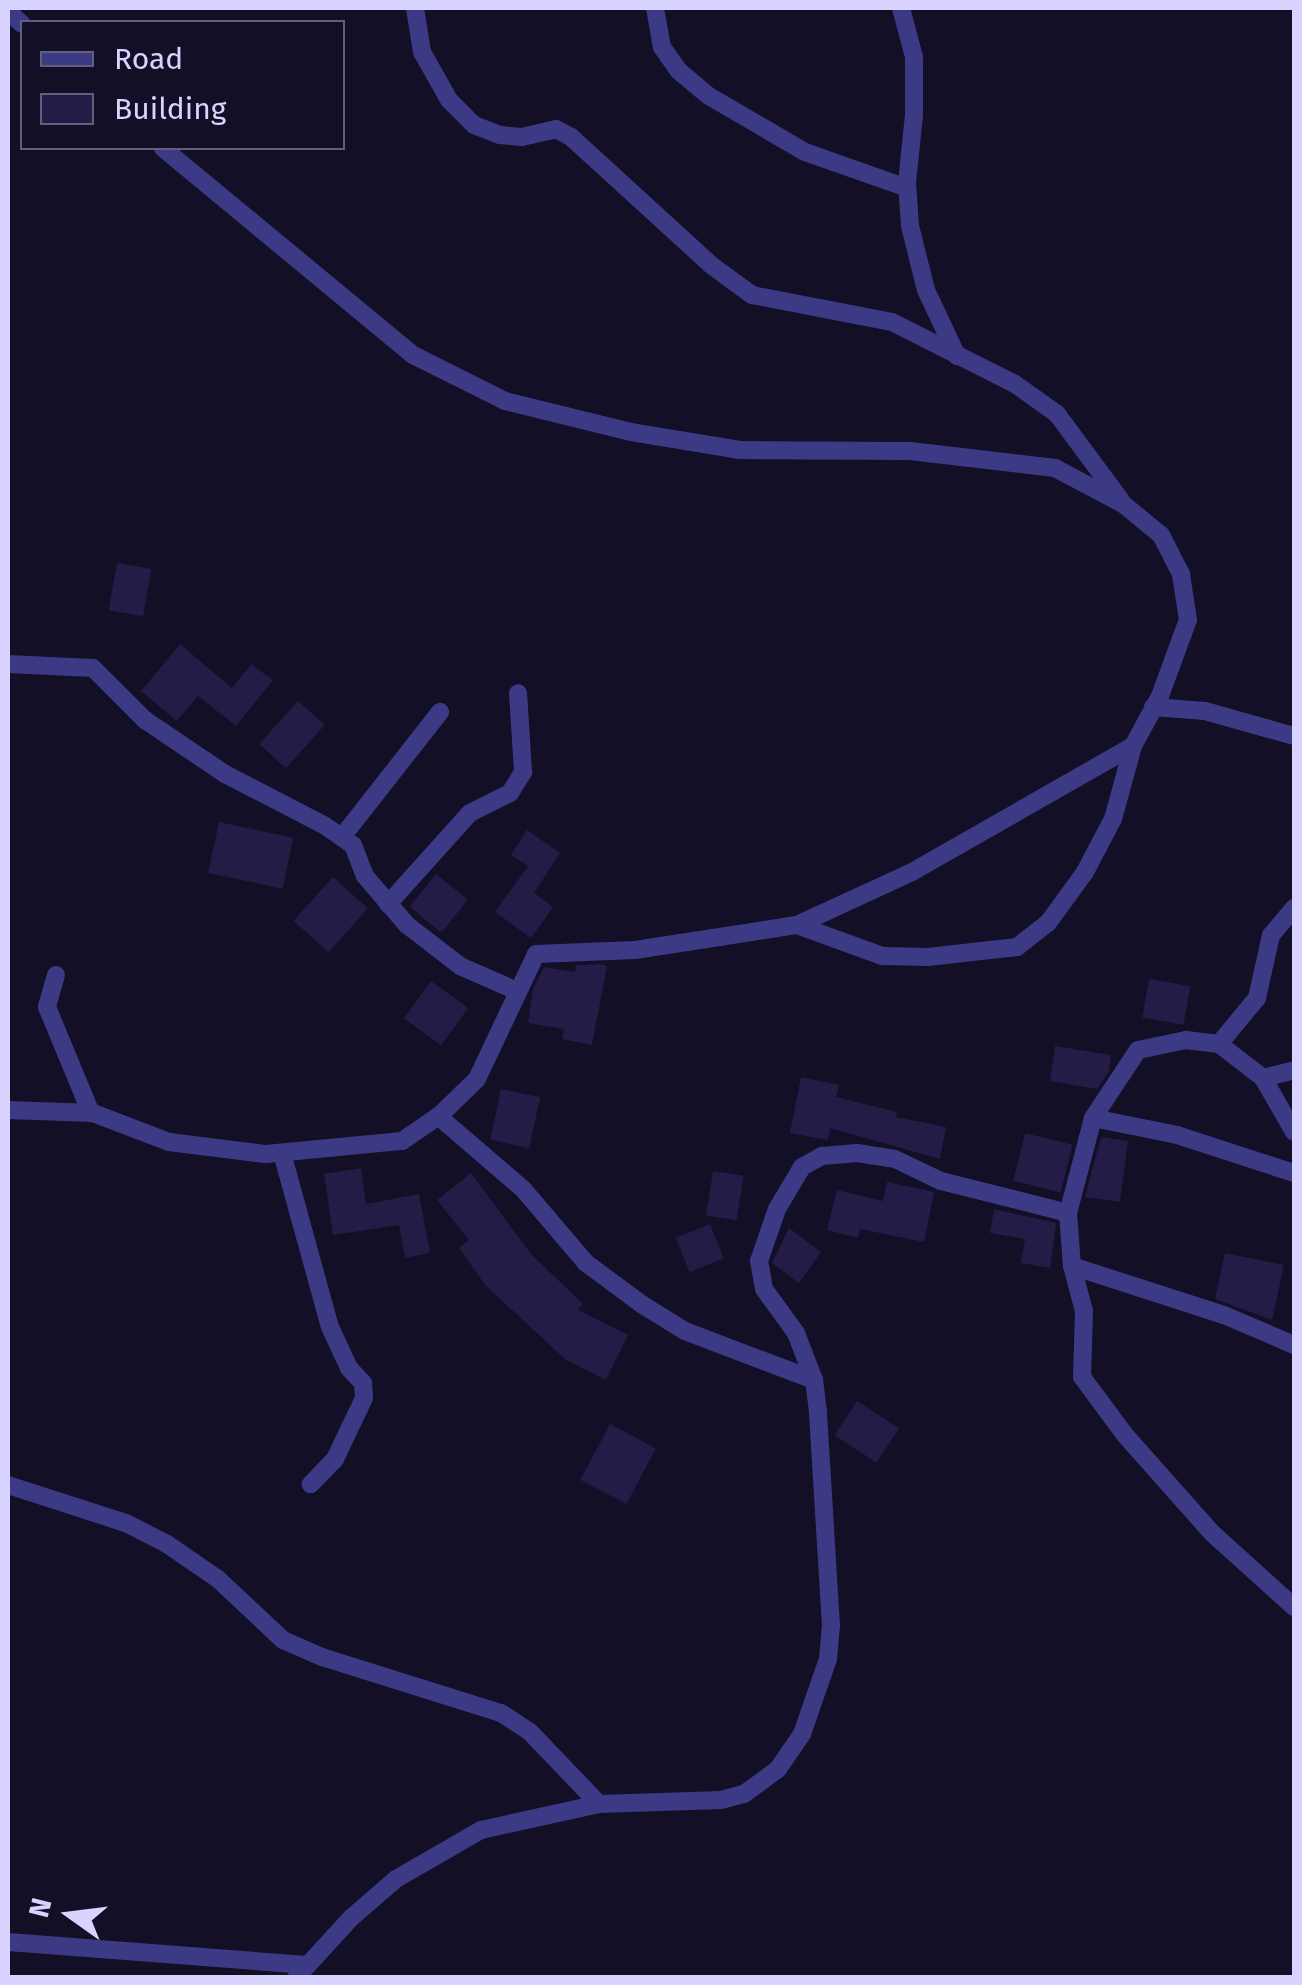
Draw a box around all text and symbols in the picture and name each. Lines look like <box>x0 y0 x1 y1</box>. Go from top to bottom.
legend <box>20 20 345 150</box>
text: Road <box>114 41 183 77</box>
text: Building <box>114 91 226 127</box>
north arrow <box>20 1865 120 1965</box>
text: N <box>22 1895 59 1921</box>

